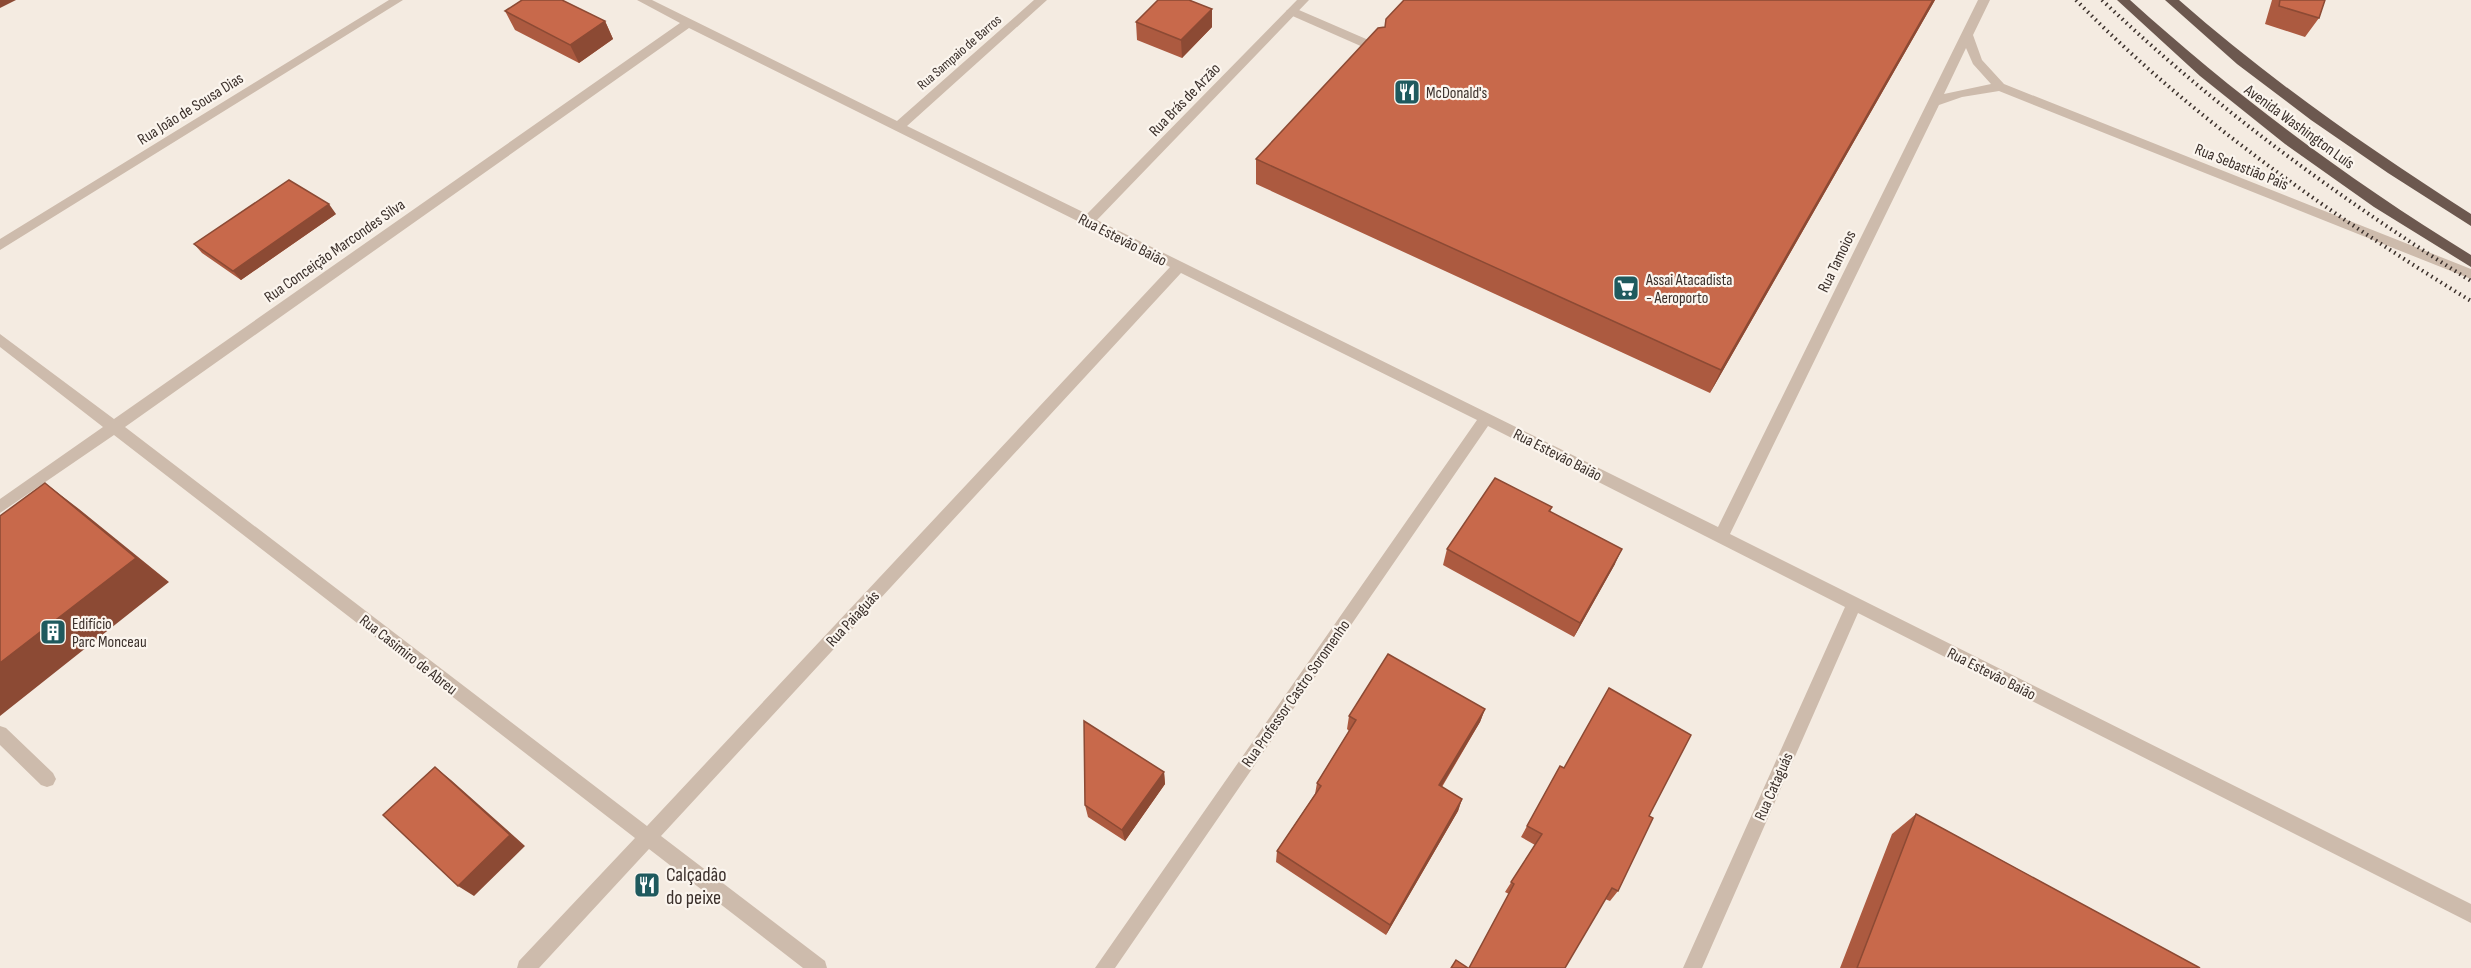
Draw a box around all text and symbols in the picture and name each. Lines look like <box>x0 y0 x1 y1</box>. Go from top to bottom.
street label: Rua Sampaio de Barros <box>914 11 1005 94</box>
street label: Rua Brás de Arzão <box>1145 59 1225 141</box>
street label: Rua João de Sousa Dias <box>134 69 247 149</box>
restaurant icon: McDonald's <box>1392 77 1422 107</box>
street label: Avenida Washington Luís <box>2240 80 2358 174</box>
place label: McDonald's <box>1426 84 1488 103</box>
street label: Rua Sebastião Pais <box>2192 140 2291 195</box>
street label: Rua Conceição Marcondes Silva <box>261 195 409 307</box>
street label: Rua Estevão Baião <box>1075 210 1170 271</box>
street label: Rua Tamoios <box>1814 227 1861 296</box>
place label: Assai Atacadista - Aeroporto <box>1645 271 1732 308</box>
supermarket icon: Assai Atacadista - Aeroporto <box>1611 273 1641 303</box>
street label: Rua Estevão Baião <box>1510 425 1605 486</box>
street label: Rua Paiaguás <box>822 587 884 651</box>
street label: Rua Casimiro de Abreu <box>355 611 461 699</box>
place label: Edifício Parc Monceau <box>72 615 147 652</box>
building icon: Edifício Parc Monceau <box>38 617 68 647</box>
street label: Rua Professor Castro Soromenho <box>1238 617 1354 771</box>
street label: Rua Estevão Baião <box>1944 644 2039 705</box>
street label: Rua Cataguás <box>1751 749 1798 824</box>
place label: Calçadâo do peixe <box>666 863 727 910</box>
restaurant icon: Calçadâo do peixe <box>632 870 662 900</box>

